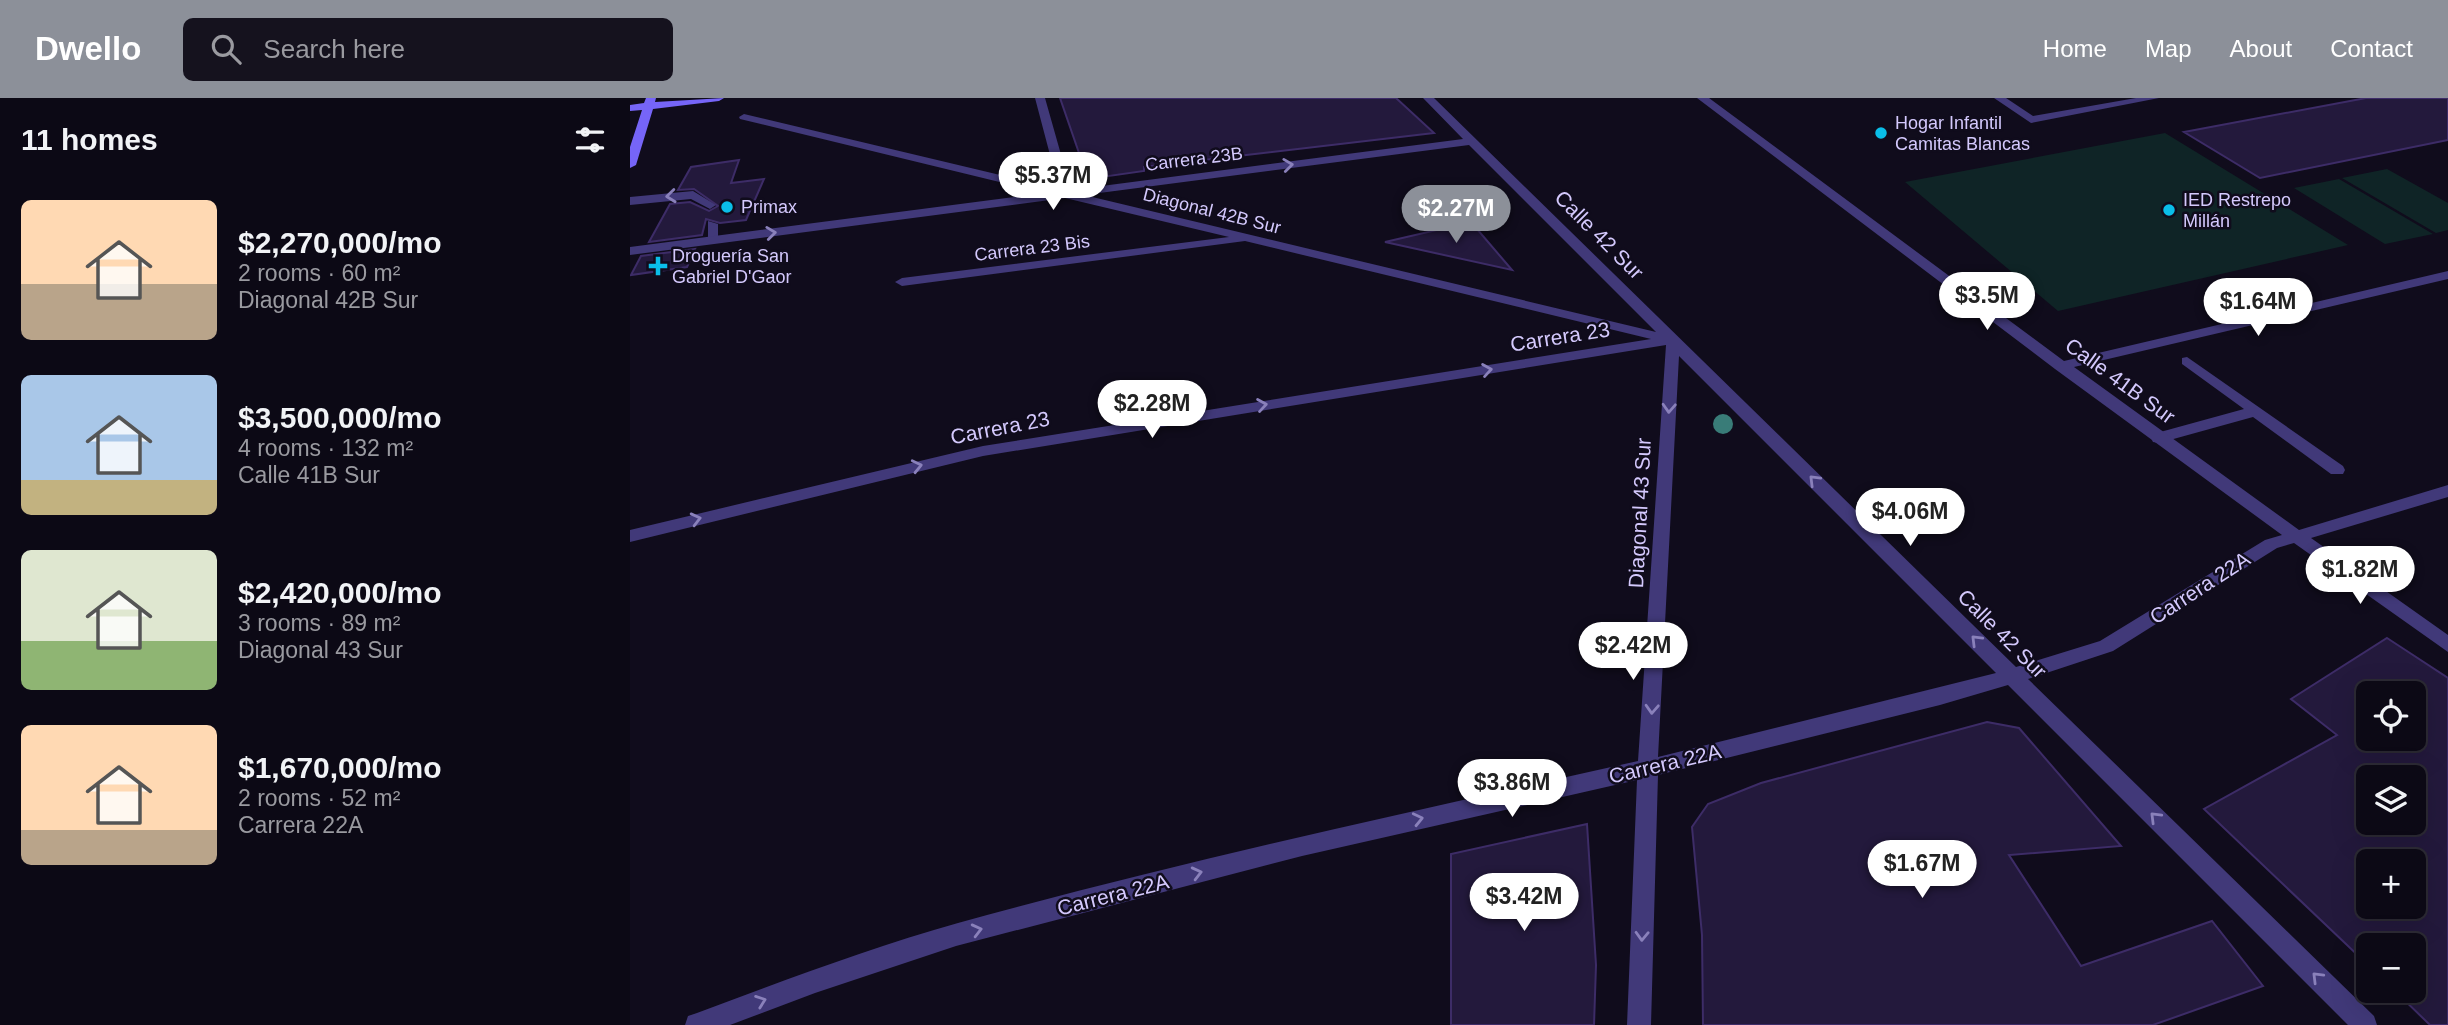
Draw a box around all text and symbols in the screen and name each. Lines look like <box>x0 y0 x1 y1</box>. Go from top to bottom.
search box <box>183 18 673 81</box>
text: Dwello <box>35 30 141 67</box>
icon: search <box>207 30 245 68</box>
text: Search here <box>263 34 405 64</box>
text: Home <box>2043 35 2107 62</box>
text: Map <box>2145 35 2192 62</box>
text: About <box>2230 35 2292 62</box>
text: Contact <box>2330 35 2413 62</box>
place label: Hogar Infantil Camitas Blancas <box>1895 113 2030 154</box>
icon: filters <box>571 121 609 159</box>
text: 11 homes <box>21 123 158 156</box>
marker: Hogar Infantil Camitas Blancas <box>1873 125 1889 141</box>
street label: Carrera 23B <box>1144 143 1244 175</box>
pin: $5.37M <box>996 152 1110 212</box>
one-way arrow <box>1282 157 1293 172</box>
text: $5.37M <box>1015 162 1091 188</box>
street label: Diagonal 42B Sur <box>1141 184 1283 238</box>
pin: $2.27M <box>1399 186 1513 245</box>
street label: Calle 42 Sur <box>1550 186 1648 284</box>
one-way arrow <box>666 188 677 203</box>
place label: IED Restrepo Millán <box>2183 190 2291 231</box>
text: $2.27M <box>1418 195 1494 221</box>
place label: Primax <box>741 197 797 217</box>
marker: Primax <box>719 199 735 215</box>
marker: IED Restrepo Millán <box>2161 202 2177 218</box>
one-way arrow <box>765 225 776 240</box>
text: $2,270,000/mo <box>238 226 441 259</box>
icon: home <box>77 228 161 312</box>
street label: Carrera 23 Bis <box>973 231 1091 265</box>
place label: Droguería San Gabriel D'Gaor <box>672 246 791 287</box>
marker: Droguería San Gabriel D'Gaor <box>650 258 666 274</box>
text: 2 rooms · 60 m² <box>238 260 400 286</box>
pin: $3.5M <box>1938 272 2036 332</box>
pin: $1.64M <box>2201 278 2315 338</box>
text: $3.5M <box>1955 282 2019 308</box>
text: Diagonal 42B Sur <box>238 287 418 313</box>
text: $1.64M <box>2220 288 2296 314</box>
street label: Carrera 23 <box>1509 317 1611 356</box>
street label: Calle 41B Sur <box>2061 333 2179 428</box>
one-way arrow <box>1481 363 1493 378</box>
pin: $2.28M <box>1095 380 1209 440</box>
text: $2.28M <box>1114 390 1190 416</box>
one-way arrow <box>1256 398 1268 413</box>
text: $3,500,000/mo <box>238 401 441 434</box>
icon: home <box>77 403 161 487</box>
one-way arrow <box>1662 403 1677 414</box>
street label: Carrera 23 <box>948 407 1051 448</box>
text: 4 rooms · 132 m² <box>238 435 413 461</box>
street label: Diagonal 43 Sur <box>1624 437 1655 589</box>
one-way arrow <box>911 460 923 474</box>
text: Calle 41B Sur <box>238 462 380 488</box>
one-way arrow <box>1809 475 1822 488</box>
pin: $4.06M <box>1853 489 1967 548</box>
text: $4.06M <box>1872 498 1948 524</box>
one-way arrow <box>690 513 702 527</box>
pin: $1.82M <box>2303 546 2417 606</box>
street label: Carrera 22A <box>2145 547 2254 628</box>
text: $1.82M <box>2322 556 2398 582</box>
text: $2,420,000/mo <box>238 576 441 609</box>
icon: home <box>77 578 161 662</box>
street label: Calle 42 Sur <box>1953 585 2051 683</box>
text: 3 rooms · 89 m² <box>238 610 400 636</box>
pin: $2.42M <box>1576 622 1690 682</box>
text: $2.42M <box>1595 632 1671 658</box>
one-way arrow <box>1971 635 1984 648</box>
text: Diagonal 43 Sur <box>238 637 403 663</box>
map controls <box>2356 681 2426 1003</box>
button: locate <box>2356 681 2426 751</box>
one-way arrow <box>1644 704 1659 715</box>
street label: Carrera 22A <box>1607 739 1723 788</box>
text: $1,670,000/mo <box>238 751 441 784</box>
icon: home <box>77 753 161 837</box>
pin: $3.86M <box>1455 760 1569 819</box>
button: layers <box>2356 765 2426 835</box>
text: $3.86M <box>1474 769 1550 795</box>
text: 2 rooms · 52 m² <box>238 785 400 811</box>
text: Carrera 22A <box>238 812 363 838</box>
one-way arrow <box>1412 813 1424 827</box>
one-way arrow <box>2151 813 2163 825</box>
pin: $1.67M <box>1865 840 1979 900</box>
button: + <box>2356 849 2426 919</box>
text: $1.67M <box>1884 850 1960 876</box>
one-way arrow <box>1191 867 1203 881</box>
street label: Carrera 22A <box>1055 870 1171 920</box>
pin: $3.42M <box>1467 874 1581 933</box>
text: $3.42M <box>1486 883 1562 909</box>
one-way arrow <box>970 924 982 938</box>
one-way arrow <box>1634 931 1649 942</box>
button: − <box>2356 933 2426 1003</box>
one-way arrow <box>2312 972 2325 985</box>
one-way arrow <box>754 996 766 1010</box>

